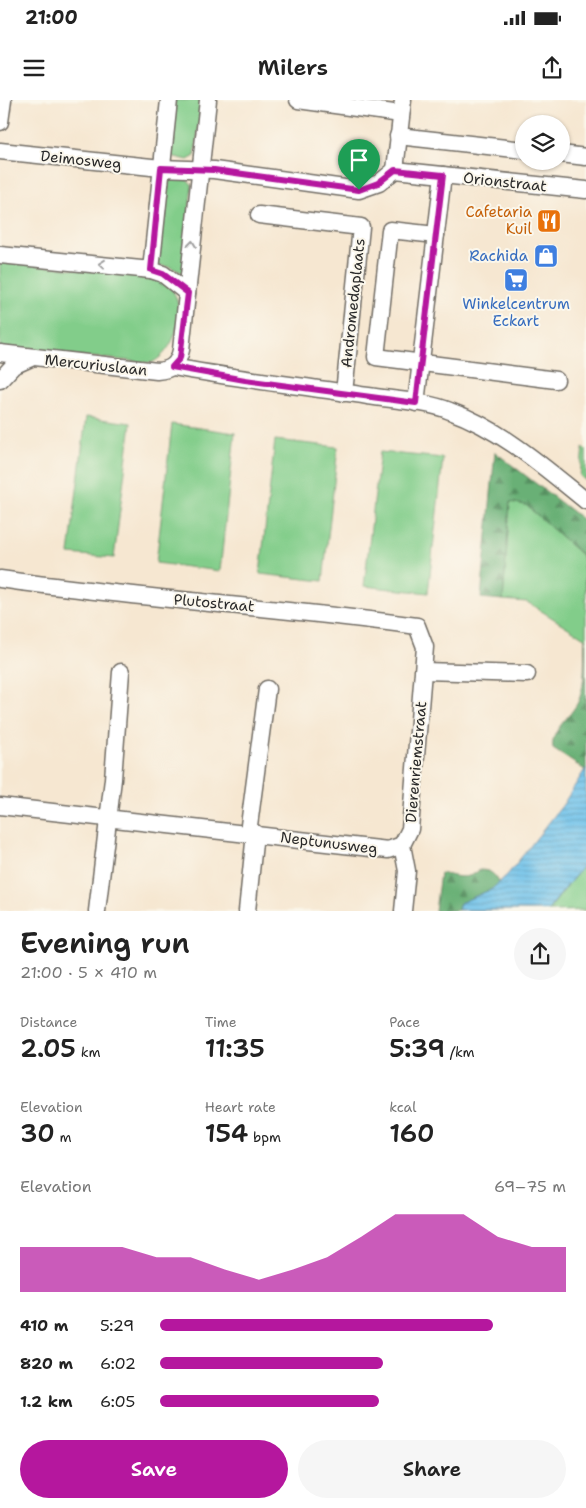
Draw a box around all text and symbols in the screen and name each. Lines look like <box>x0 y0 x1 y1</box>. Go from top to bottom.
text: 21:00 <box>25 5 78 30</box>
text: Milers <box>258 53 328 82</box>
icon: menu <box>20 54 48 82</box>
icon: share <box>538 54 566 82</box>
map controls <box>515 115 570 170</box>
button: layers <box>515 115 570 170</box>
pin <box>338 139 380 190</box>
street label: Deimosweg <box>40 146 122 174</box>
icon: arrive <box>345 146 373 174</box>
street label: Orionstraat <box>462 168 548 196</box>
place label: Cafetaria Kuil <box>465 202 533 239</box>
restaurant icon: Cafetaria Kuil <box>536 208 562 234</box>
street label: Andromedaplaats <box>336 237 370 369</box>
one-way arrow <box>187 240 198 248</box>
shop icon: Rachida <box>533 243 559 269</box>
place label: Rachida <box>469 246 529 266</box>
one-way arrow <box>98 259 106 270</box>
supermarket icon: Winkelcentrum Eckart <box>503 267 529 293</box>
place label: Winkelcentrum Eckart <box>462 294 570 331</box>
street label: Mercuriuslaan <box>44 350 148 380</box>
street label: Plutostraat <box>173 590 255 616</box>
street label: Dierenriemstraat <box>401 700 431 824</box>
street label: Neptunusweg <box>279 827 379 859</box>
text: Evening run <box>20 924 190 962</box>
button: share <box>514 928 566 980</box>
text: 21:00 · 5 × 410 m <box>20 962 157 983</box>
text: Distance <box>20 1013 77 1031</box>
text: Time <box>205 1013 237 1031</box>
text: Pace <box>389 1013 420 1031</box>
text: 2.05 <box>20 1031 76 1065</box>
text: 11:35 <box>205 1031 265 1065</box>
text: 5:39 <box>389 1031 445 1065</box>
text: km <box>76 1043 100 1061</box>
text: /km <box>445 1043 475 1061</box>
text: Elevation <box>20 1098 83 1116</box>
text: Heart rate <box>205 1098 276 1116</box>
text: kcal <box>389 1098 417 1116</box>
text: 30 <box>20 1116 55 1150</box>
text: 154 <box>205 1116 248 1150</box>
text: 160 <box>389 1116 434 1150</box>
text: m <box>55 1128 72 1146</box>
text: bpm <box>248 1128 281 1146</box>
text: Elevation <box>20 1176 92 1197</box>
text: 69–75 m <box>494 1176 566 1197</box>
text: 410 m <box>20 1315 68 1336</box>
text: 5:29 <box>100 1315 134 1336</box>
text: 820 m <box>20 1353 73 1374</box>
text: 6:02 <box>100 1353 136 1374</box>
text: 1.2 km <box>20 1391 73 1412</box>
text: 6:05 <box>100 1391 135 1412</box>
button: Save <box>20 1440 288 1498</box>
button: Share <box>298 1440 566 1498</box>

